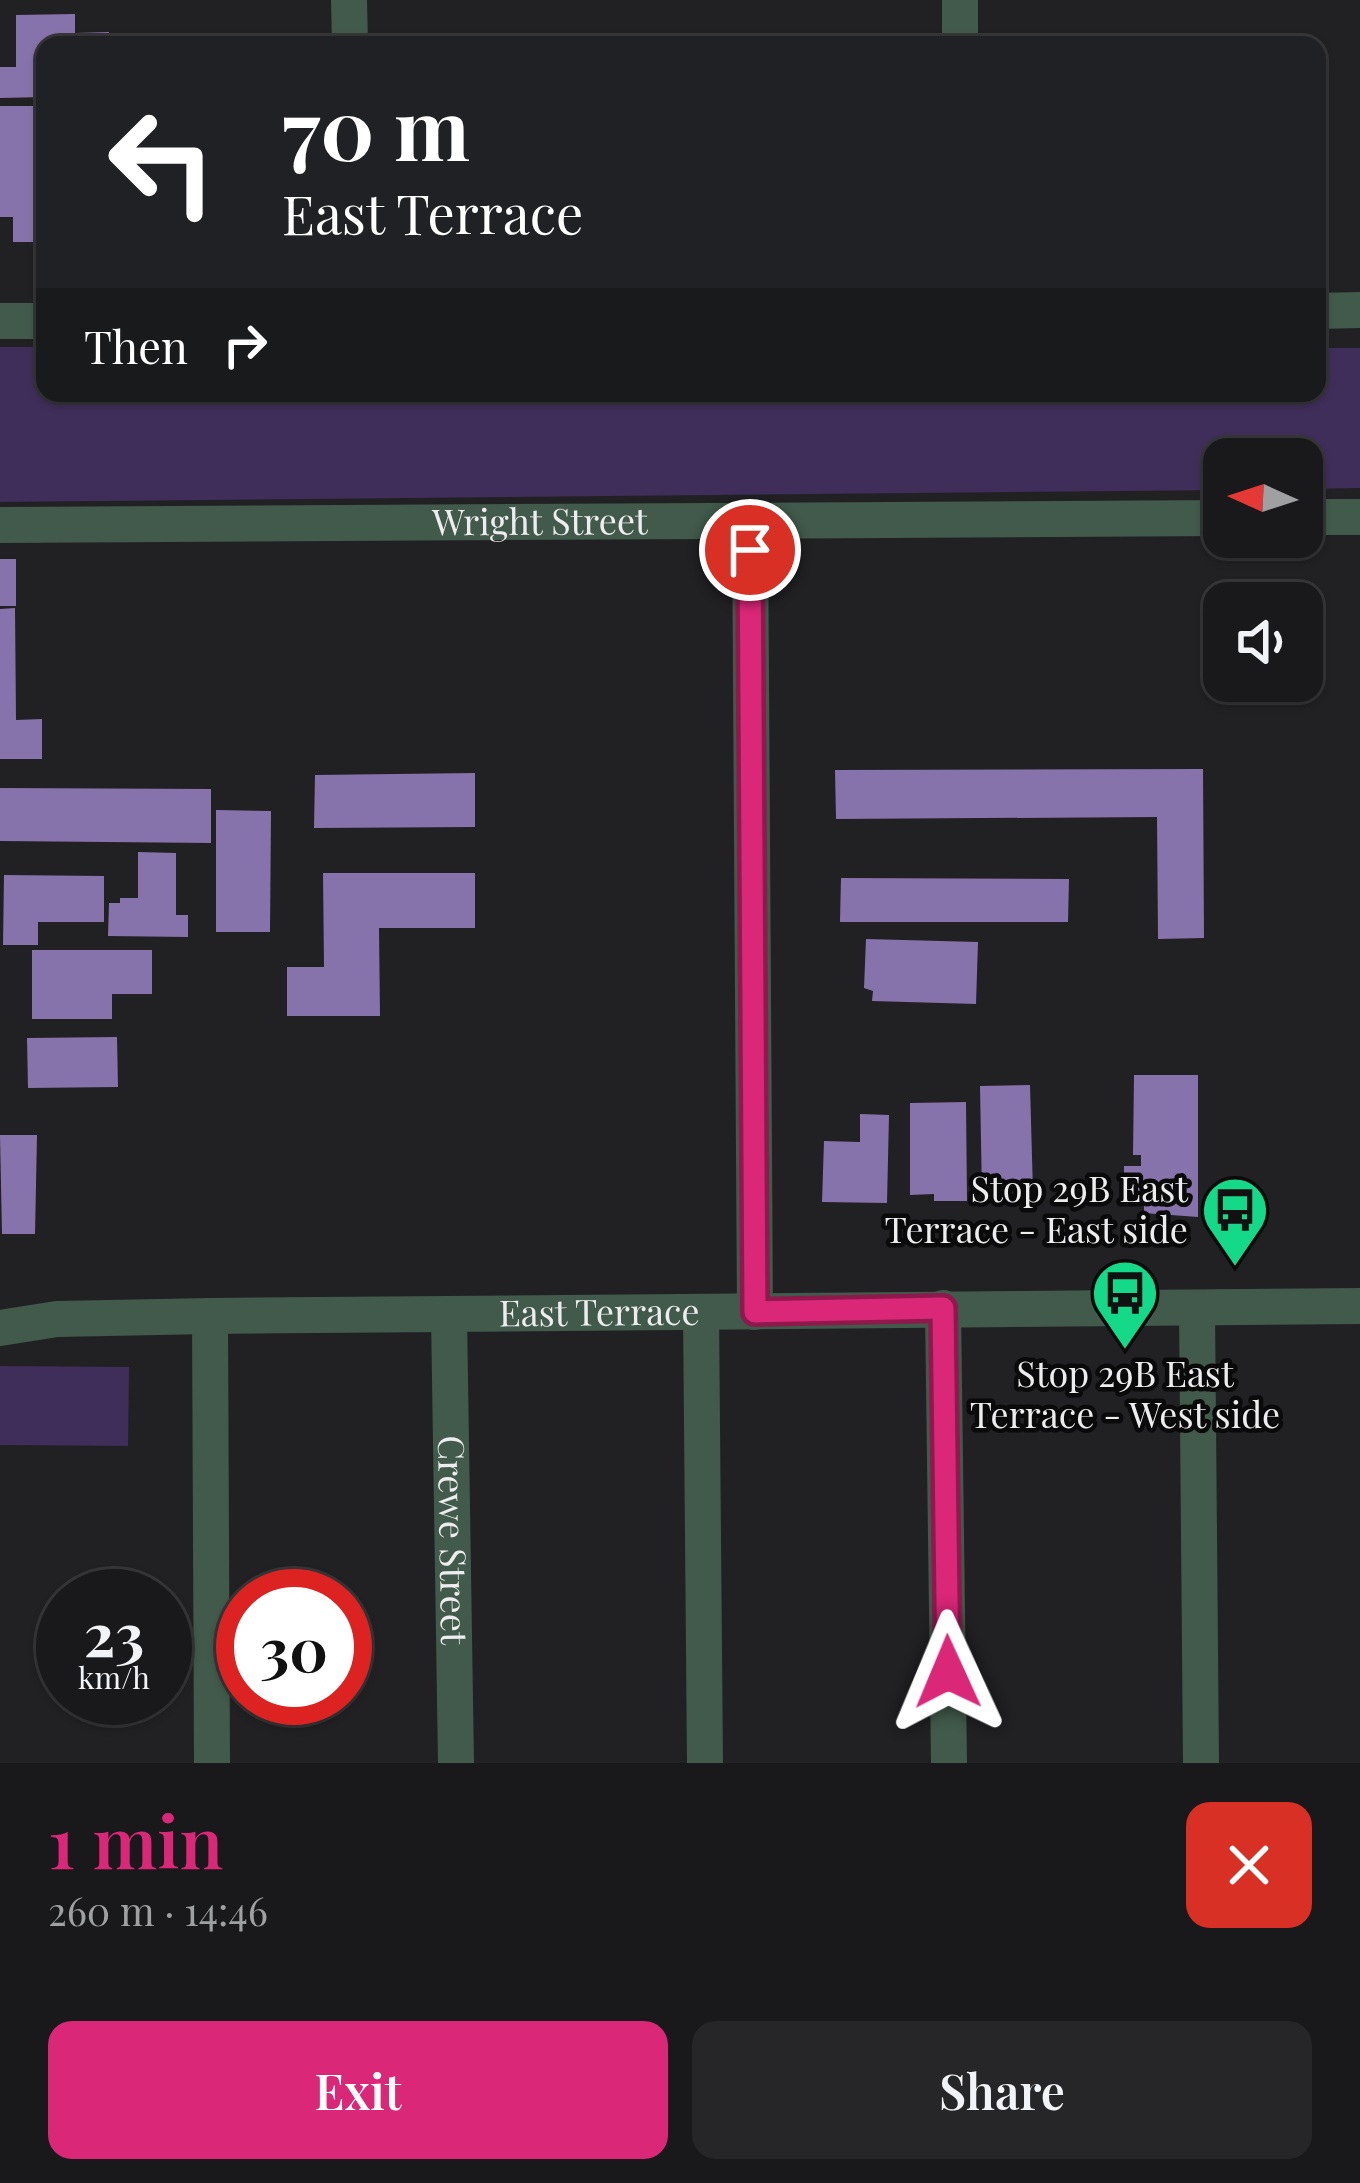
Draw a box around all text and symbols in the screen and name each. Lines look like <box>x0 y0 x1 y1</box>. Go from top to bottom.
text: 70 m <box>282 70 470 182</box>
icon: left <box>84 84 240 240</box>
text: East Terrace <box>282 177 583 249</box>
icon: right <box>212 312 278 378</box>
text: Then <box>84 315 188 375</box>
north arrow <box>1203 438 1323 558</box>
map controls <box>1203 438 1323 702</box>
street label: Wright Street <box>431 495 649 545</box>
pin <box>699 499 801 601</box>
icon: arrive <box>717 517 783 583</box>
button: sound <box>1203 582 1323 702</box>
place label: Stop 29B East Terrace - East side <box>885 1163 1189 1252</box>
bus stop icon: Stop 29B East Terrace - East side <box>1200 1175 1270 1269</box>
bus stop icon: Stop 29B East Terrace - West side <box>1090 1258 1160 1352</box>
street label: East Terrace <box>499 1286 700 1335</box>
place label: Stop 29B East Terrace - West side <box>970 1348 1280 1437</box>
street label: Crewe Street <box>429 1435 480 1646</box>
speed limit sign: 30 <box>216 1569 372 1725</box>
text: 23 <box>84 1592 144 1672</box>
position arrow <box>885 1609 1011 1735</box>
text: km/h <box>78 1657 150 1697</box>
text: 1 min <box>48 1791 223 1887</box>
button: close <box>1186 1802 1312 1928</box>
text: 260 m · 14:46 <box>48 1884 268 1936</box>
button: Exit <box>48 2021 668 2159</box>
button: Share <box>692 2021 1312 2159</box>

